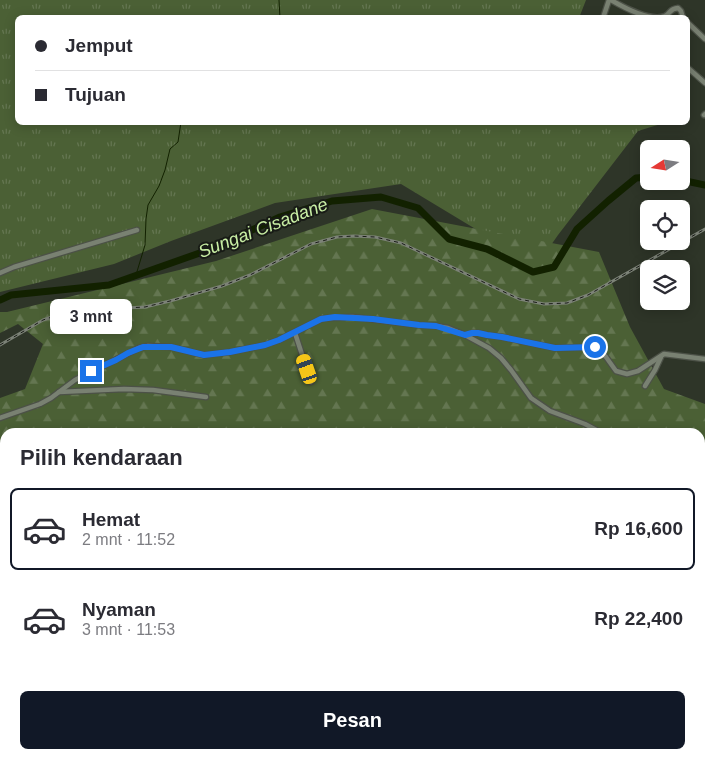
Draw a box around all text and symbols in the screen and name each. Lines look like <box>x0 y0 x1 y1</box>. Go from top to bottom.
text: Jemput <box>65 35 133 56</box>
text: Tujuan <box>65 84 126 105</box>
north arrow <box>640 140 690 190</box>
map controls <box>640 140 690 310</box>
water label: Sungai Cisadane <box>195 194 331 262</box>
button: locate <box>640 200 690 250</box>
button: layers <box>640 260 690 310</box>
callout: 3 mnt <box>50 298 132 334</box>
text: 3 mnt <box>70 308 112 325</box>
route start <box>584 336 606 358</box>
car <box>295 352 318 386</box>
route end <box>80 360 102 382</box>
text: Pilih kendaraan <box>20 445 183 470</box>
icon: car <box>22 507 67 552</box>
text: Hemat <box>82 509 140 530</box>
text: Rp 16,600 <box>594 518 683 539</box>
text: 2 mnt · 11:52 <box>82 531 175 548</box>
icon: car <box>22 597 67 642</box>
text: Nyaman <box>82 599 156 620</box>
text: Rp 22,400 <box>594 608 683 629</box>
text: 3 mnt · 11:53 <box>82 621 175 638</box>
button: Pesan <box>20 691 685 749</box>

